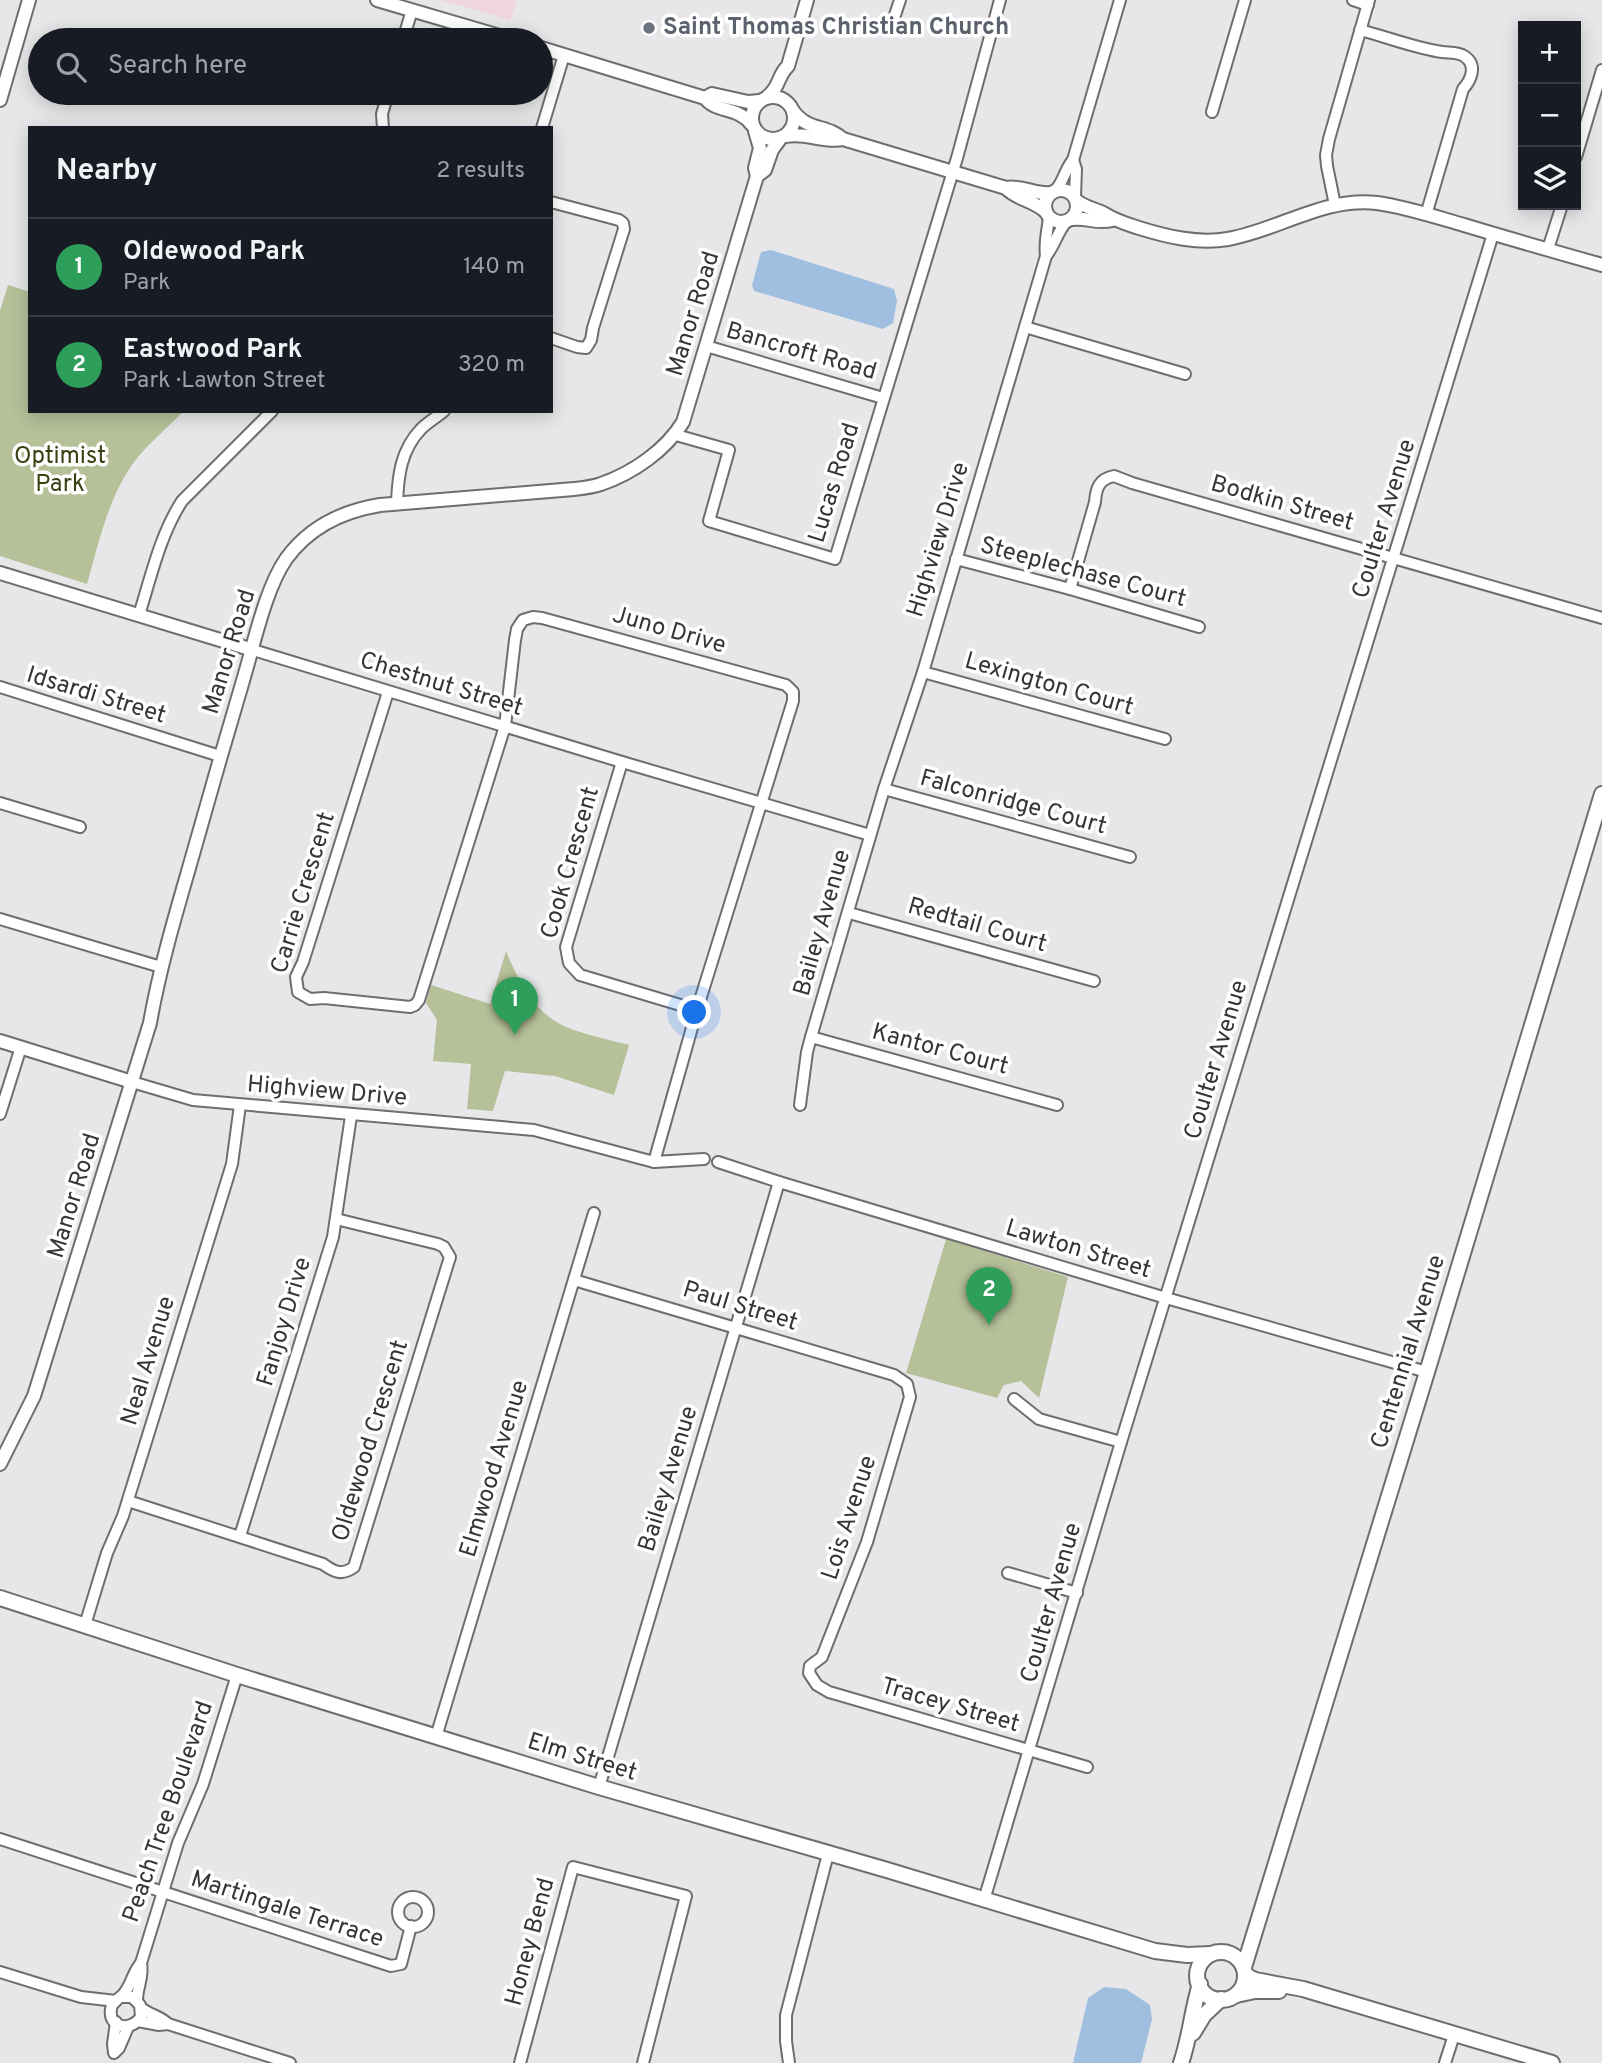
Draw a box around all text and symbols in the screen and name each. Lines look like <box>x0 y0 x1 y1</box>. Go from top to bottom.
place label: Saint Thomas Christian Church <box>663 13 1009 43</box>
marker: Saint Thomas Christian Church <box>641 20 657 36</box>
map controls <box>1518 21 1581 210</box>
button: + <box>1518 21 1581 84</box>
search box <box>28 28 553 105</box>
icon: search <box>52 48 90 86</box>
text: Search here <box>108 50 247 83</box>
button: − <box>1518 84 1581 147</box>
button: layers <box>1518 147 1581 210</box>
text: Nearby <box>56 153 157 190</box>
text: 2 results <box>436 157 525 186</box>
text: Oldewood Park <box>123 236 305 269</box>
street label: Manor Road <box>661 248 727 380</box>
text: 1 <box>74 253 84 282</box>
text: 140 m <box>463 253 525 282</box>
text: Park <box>123 269 170 298</box>
street label: Bancroft Road <box>722 316 880 388</box>
text: Eastwood Park <box>123 334 302 367</box>
text: 2 <box>72 351 86 380</box>
text: 320 m <box>458 351 525 380</box>
text: Park · Lawton Street <box>123 367 326 396</box>
street label: Lucas Road <box>803 419 867 547</box>
street label: Coulter Avenue <box>1347 436 1423 602</box>
park label: Optimist Park <box>14 442 106 500</box>
street label: Highview Drive <box>901 459 977 621</box>
street label: Bodkin Street <box>1207 469 1357 539</box>
street label: Steeplechase Court <box>977 531 1189 615</box>
street label: Manor Road <box>197 586 263 718</box>
street label: Juno Drive <box>609 601 729 661</box>
street label: Chestnut Street <box>356 646 526 724</box>
street label: Lexington Court <box>961 647 1137 723</box>
street label: Idsardi Street <box>23 661 169 731</box>
street label: Falconridge Court <box>916 764 1110 842</box>
street label: Cook Crescent <box>535 784 607 942</box>
street label: Carrie Crescent <box>265 809 343 977</box>
street label: Bailey Avenue <box>788 846 858 1000</box>
street label: Redtail Court <box>904 892 1050 960</box>
pin: 1 <box>492 977 538 1035</box>
street label: Coulter Avenue <box>1179 977 1255 1143</box>
your location <box>677 995 711 1029</box>
street label: Kantor Court <box>868 1017 1012 1083</box>
street label: Highview Drive <box>246 1070 408 1114</box>
street label: Manor Road <box>42 1130 108 1262</box>
street label: Lawton Street <box>1002 1214 1154 1286</box>
street label: Centennial Avenue <box>1365 1251 1453 1453</box>
street label: Fanjoy Drive <box>251 1254 319 1390</box>
pin: 2 <box>966 1267 1012 1325</box>
street label: Paul Street <box>679 1275 801 1339</box>
street label: Neal Avenue <box>115 1293 183 1429</box>
street label: Oldewood Crescent <box>326 1337 416 1545</box>
street label: Elmwood Avenue <box>454 1377 536 1561</box>
street label: Bailey Avenue <box>633 1402 705 1556</box>
street label: Lois Avenue <box>816 1452 884 1584</box>
street label: Coulter Avenue <box>1015 1520 1089 1686</box>
street label: Tracey Street <box>877 1672 1023 1740</box>
street label: Peach Tree Boulevard <box>117 1697 221 1927</box>
street label: Elm Street <box>524 1727 640 1789</box>
street label: Martingale Terrace <box>187 1865 387 1955</box>
street label: Honey Bend <box>500 1875 562 2009</box>

